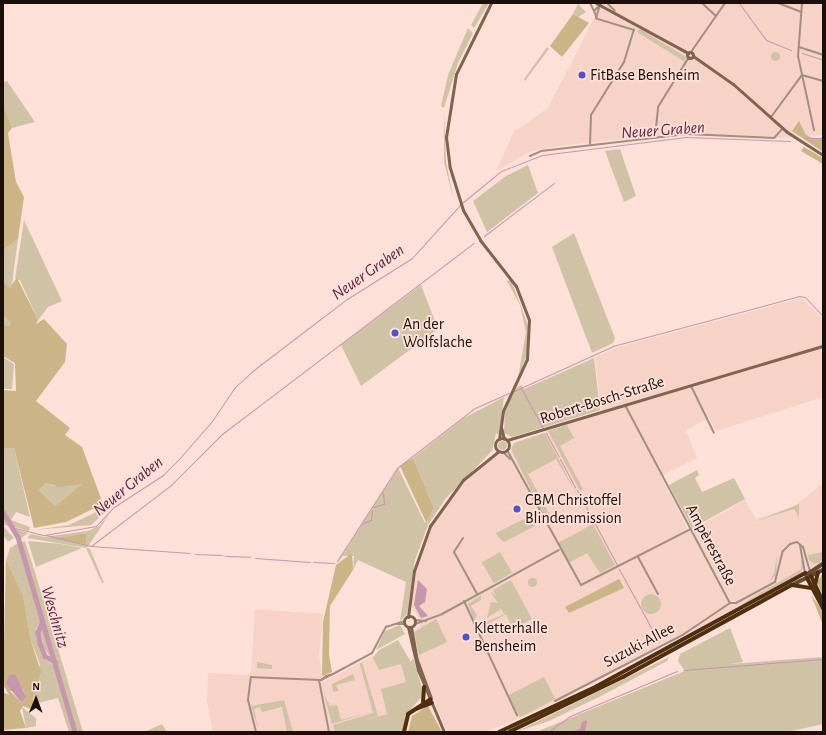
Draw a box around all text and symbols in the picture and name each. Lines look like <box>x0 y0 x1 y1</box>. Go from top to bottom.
place label: FitBase Bensheim <box>590 65 700 85</box>
marker: FitBase Bensheim <box>577 70 587 80</box>
water label: Neuer Graben <box>620 117 706 143</box>
water label: Neuer Graben <box>328 240 408 304</box>
place label: An der Wolfslache <box>403 314 472 352</box>
marker: An der Wolfslache <box>390 328 400 338</box>
street label: Robert-Bosch-Straße <box>537 372 667 428</box>
water label: Neuer Graben <box>89 452 167 520</box>
place label: CBM Christoffel Blindenmission <box>525 490 622 528</box>
street label: Ampèrestraße <box>681 501 741 589</box>
marker: CBM Christoffel Blindenmission <box>512 504 522 514</box>
water label: Weschnitz <box>36 584 74 650</box>
place label: Kletterhalle Bensheim <box>474 618 548 656</box>
street label: Suzuki-Allee <box>600 618 678 672</box>
marker: Kletterhalle Bensheim <box>461 632 471 642</box>
north arrow <box>16 679 56 719</box>
text: N <box>32 681 40 692</box>

